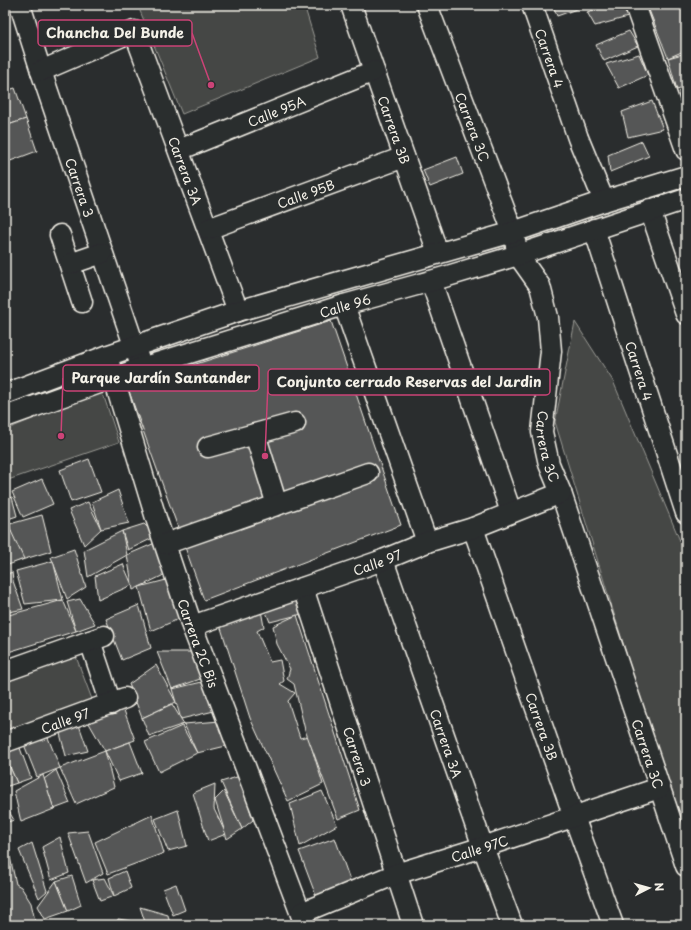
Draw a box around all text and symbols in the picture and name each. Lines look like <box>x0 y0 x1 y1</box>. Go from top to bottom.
callout: Chancha Del Bunde <box>38 20 192 46</box>
text: Chancha Del Bunde <box>46 22 184 43</box>
street label: Carrera 4 <box>531 26 569 90</box>
street label: Carrera 3C <box>451 89 495 164</box>
street label: Calle 95A <box>244 90 308 131</box>
street label: Carrera 3B <box>374 93 415 166</box>
street label: Carrera 3A <box>164 134 207 207</box>
street label: Carrera 3 <box>61 155 99 220</box>
street label: Calle 95B <box>274 174 337 212</box>
street label: Calle 96 <box>317 289 373 322</box>
street label: Carrera 4 <box>621 338 658 403</box>
callout: Parque Jardín Santander <box>63 365 259 391</box>
text: Parque Jardín Santander <box>71 367 252 388</box>
callout: Conjunto cerrado Reservas del Jardin <box>268 369 550 395</box>
text: Conjunto cerrado Reservas del Jardin <box>276 371 542 392</box>
street label: Carrera 3C <box>532 410 565 485</box>
street label: Calle 97 <box>350 544 405 579</box>
street label: Carrera 2C Bis <box>174 596 224 690</box>
street label: Carrera 3B <box>522 690 563 763</box>
street label: Calle 97 <box>38 702 93 738</box>
street label: Carrera 3A <box>426 706 468 780</box>
street label: Carrera 3C <box>628 716 669 791</box>
street label: Carrera 3 <box>339 724 377 789</box>
street label: Calle 97C <box>448 830 510 866</box>
north arrow <box>629 868 669 908</box>
text: N <box>651 882 668 892</box>

